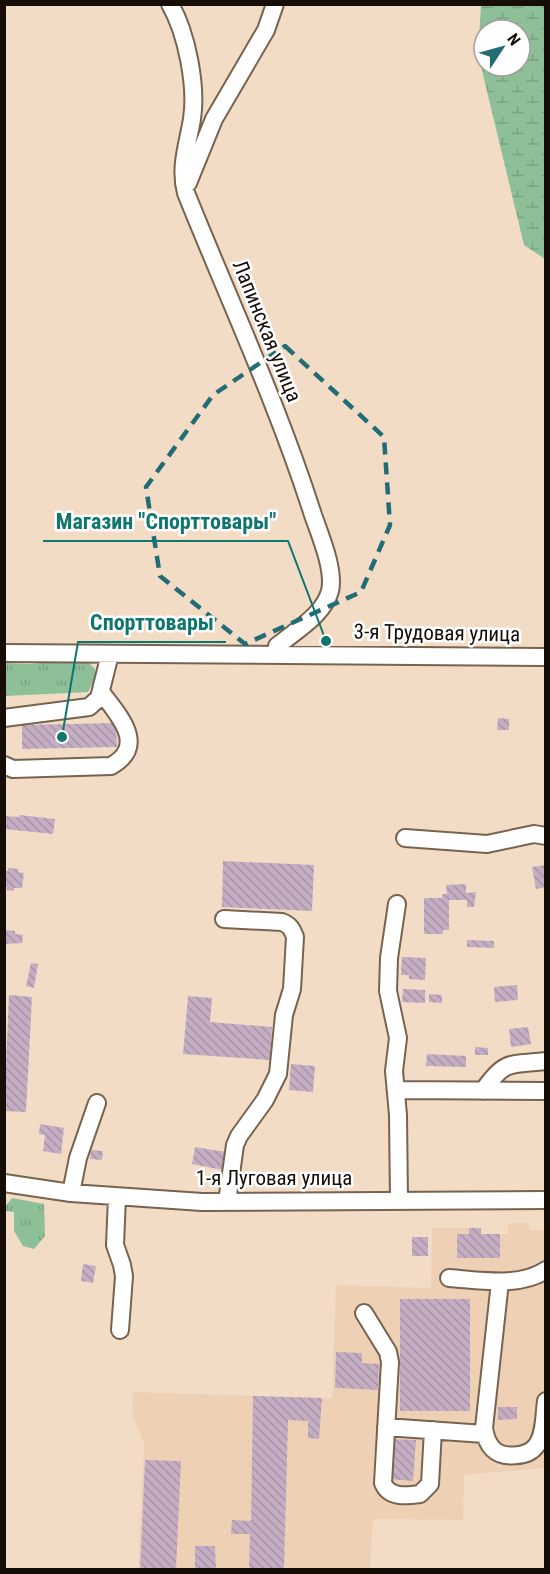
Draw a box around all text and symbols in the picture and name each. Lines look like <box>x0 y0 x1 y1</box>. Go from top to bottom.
north arrow <box>472 18 532 78</box>
text: N <box>503 30 524 49</box>
street label: Лапинская улица <box>228 257 306 405</box>
callout: Магазин "Спорттовары" <box>43 501 288 541</box>
text: Магазин "Спорттовары" <box>56 509 276 534</box>
callout: Спорттовары <box>78 602 226 642</box>
text: Спорттовары <box>90 610 214 635</box>
street label: 3-я Трудовая улица <box>354 620 520 646</box>
street label: 1-я Луговая улица <box>196 1166 352 1190</box>

